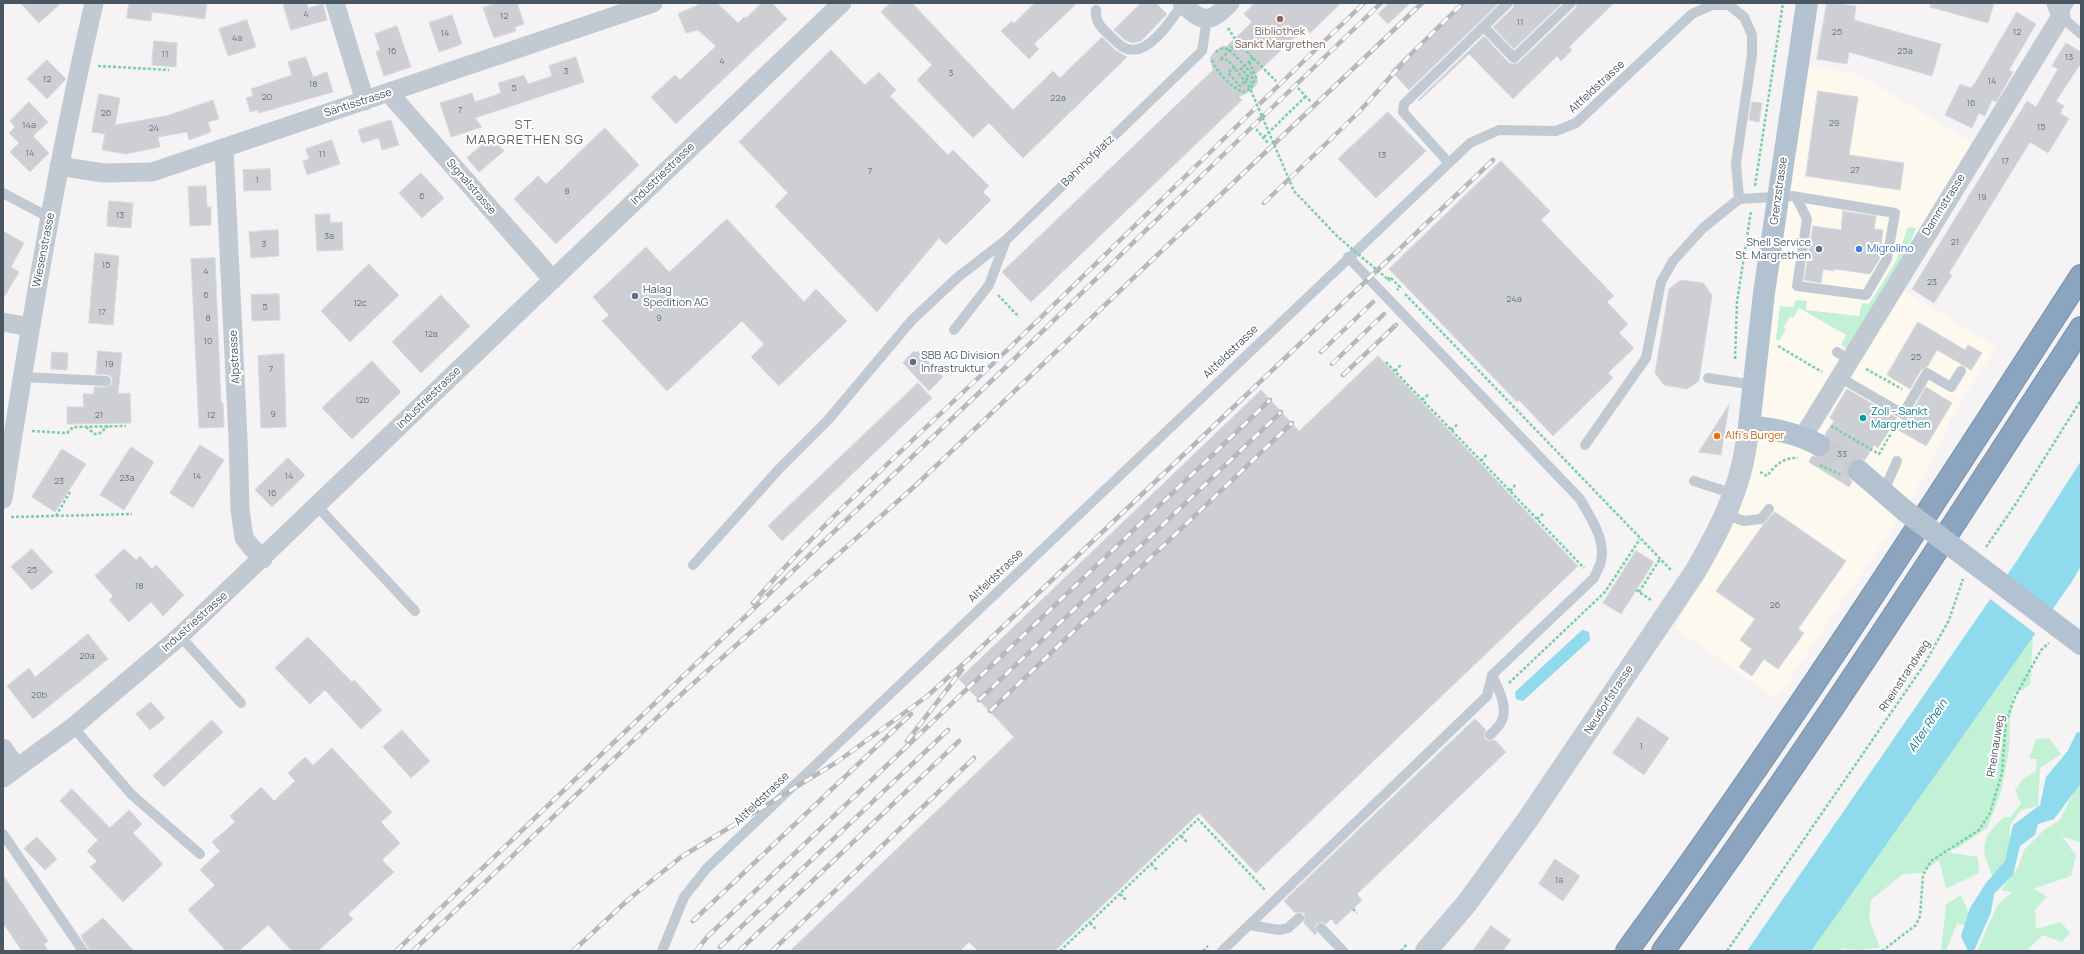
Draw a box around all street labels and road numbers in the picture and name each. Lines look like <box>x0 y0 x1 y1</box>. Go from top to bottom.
street label: Altfeldstrasse <box>1566 58 1628 116</box>
street label: Säntisstrasse <box>323 86 393 120</box>
street label: Bahnhofplatz <box>1059 133 1117 189</box>
street label: Industriestrasse <box>628 140 698 208</box>
street label: Grenzstrasse <box>1768 156 1790 226</box>
street label: Signalstrasse <box>443 157 499 217</box>
street label: Dammstrasse <box>1920 172 1968 238</box>
street label: Wiesenstrasse <box>30 212 58 288</box>
street label: Altfeldstrasse <box>1201 323 1261 381</box>
street label: Alpstrasse <box>227 330 243 384</box>
street label: Industriestrasse <box>394 364 464 432</box>
street label: Altfeldstrasse <box>966 547 1026 605</box>
street label: Industriestrasse <box>160 589 230 655</box>
street label: Rheinstrandweg <box>1877 638 1933 714</box>
street label: Neudorfstrasse <box>1582 663 1636 737</box>
street label: Rheinauweg <box>1985 714 2007 778</box>
street label: Altfeldstrasse <box>732 770 792 828</box>

